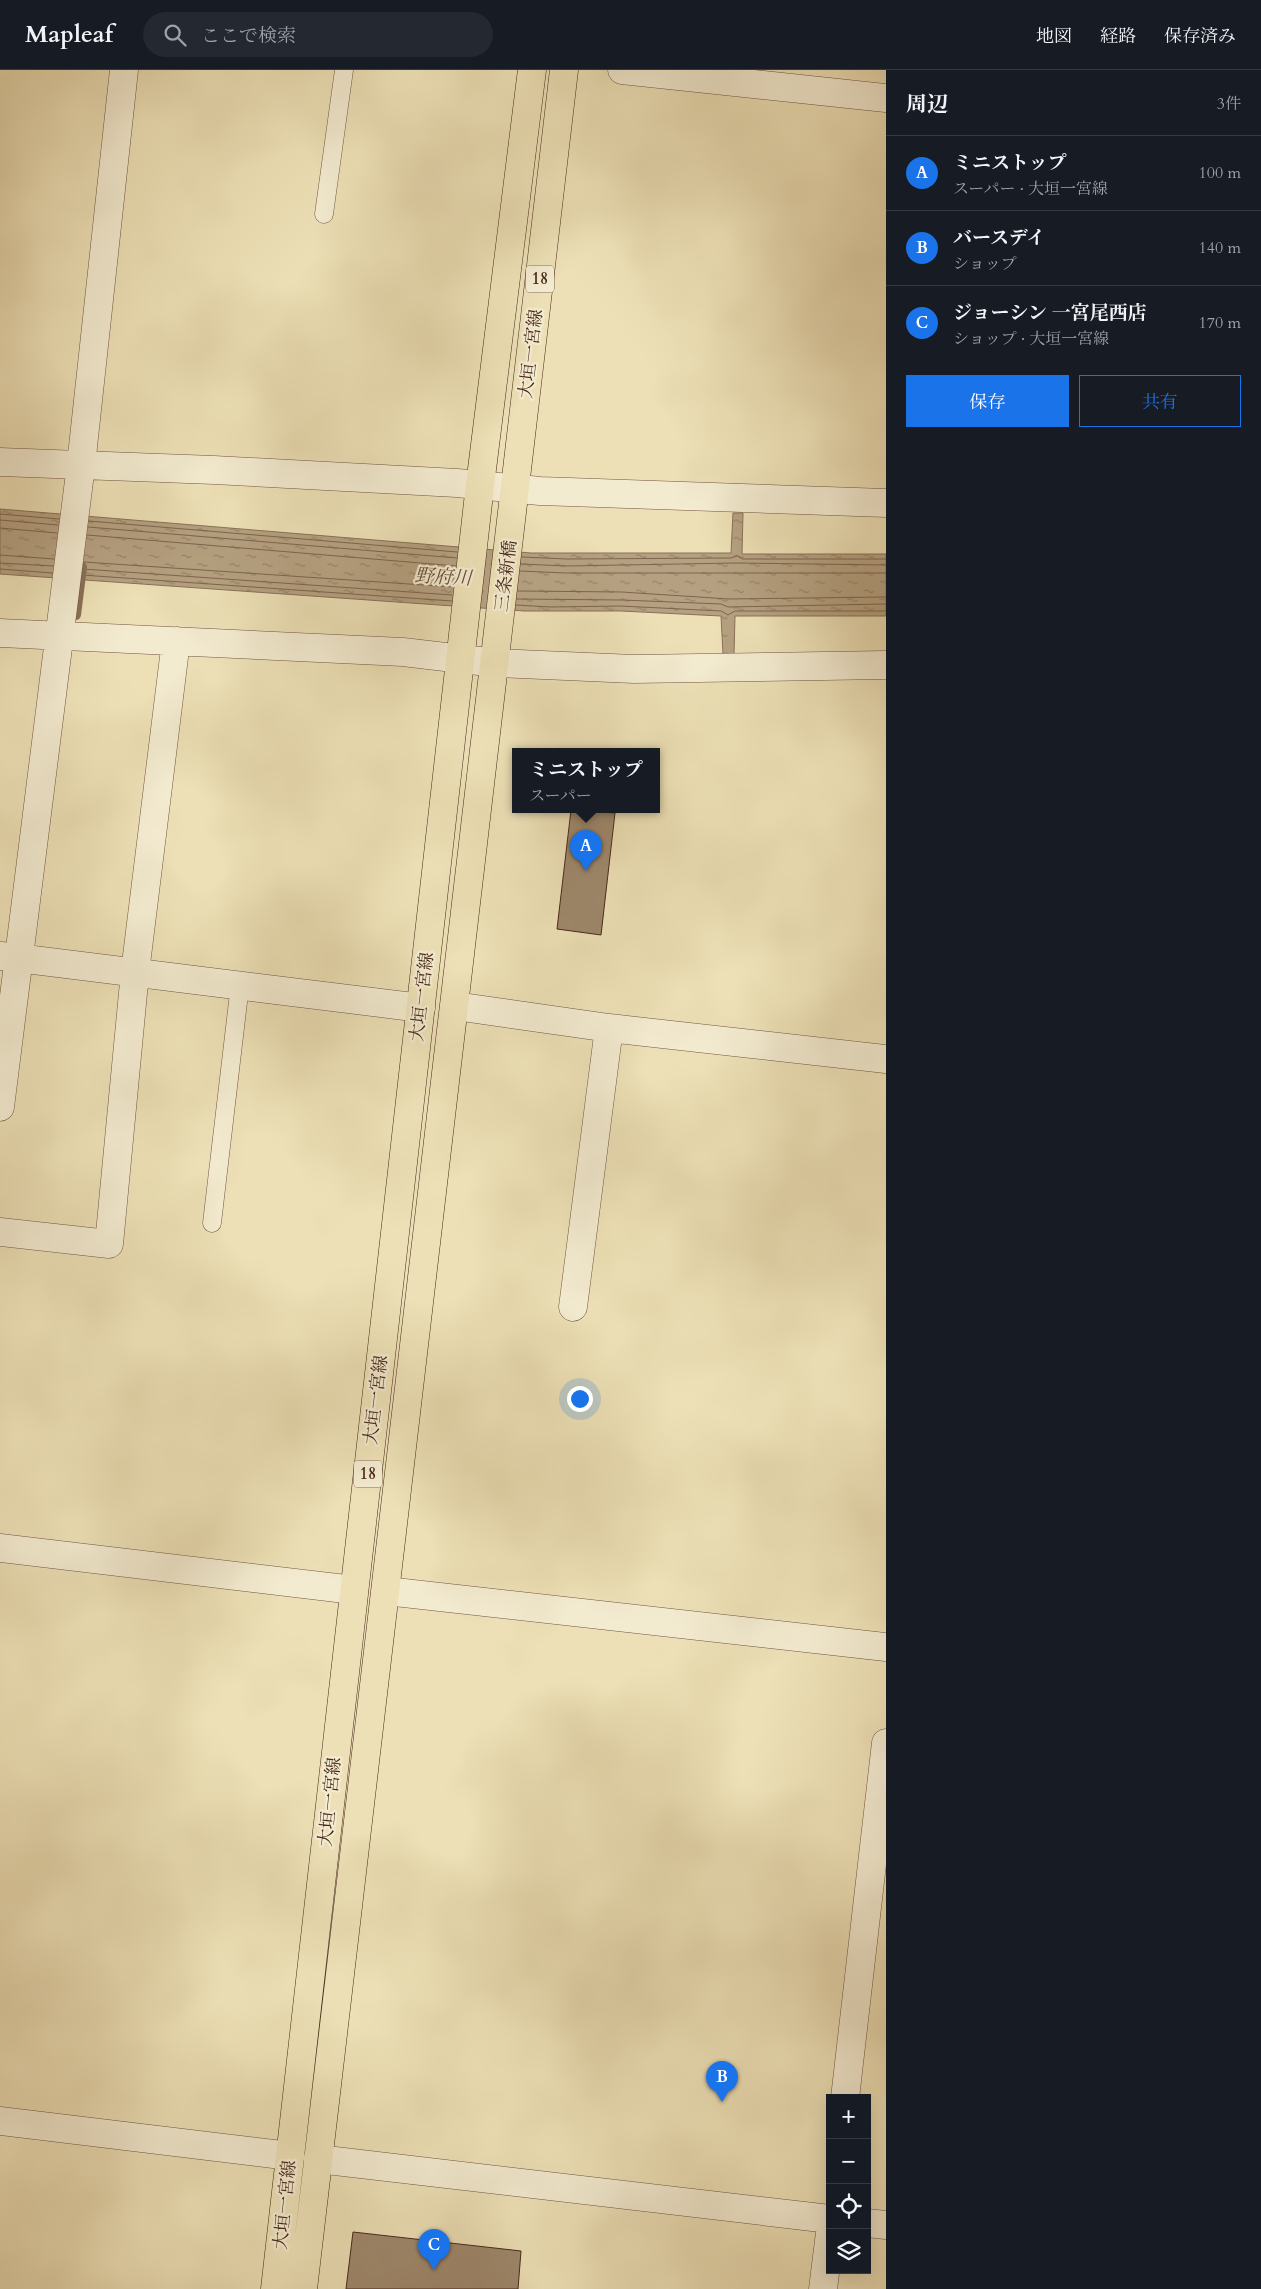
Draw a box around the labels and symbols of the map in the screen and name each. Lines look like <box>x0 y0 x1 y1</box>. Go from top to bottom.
road number: 18 <box>526 265 554 292</box>
street label: 大垣一宮線 <box>513 308 549 400</box>
street label: 三条新橋 <box>489 539 523 613</box>
water label: 野府川 <box>414 563 474 592</box>
pin: A <box>570 830 602 871</box>
street label: 大垣一宮線 <box>404 951 440 1043</box>
street label: 大垣一宮線 <box>358 1354 394 1446</box>
your location <box>567 1386 593 1412</box>
road number: 18 <box>354 1460 382 1488</box>
street label: 大垣一宮線 <box>313 1756 347 1848</box>
pin: B <box>706 2061 738 2102</box>
street label: 大垣一宮線 <box>268 2159 302 2251</box>
pin: C <box>418 2229 450 2270</box>

